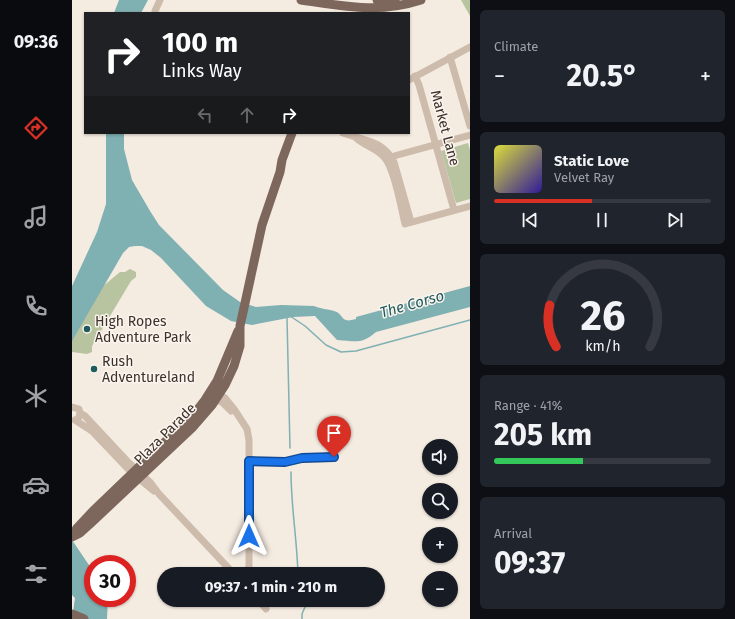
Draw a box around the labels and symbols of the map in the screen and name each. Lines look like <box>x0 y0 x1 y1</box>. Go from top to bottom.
street label: Market Lane <box>427 88 463 168</box>
water label: The Corso <box>378 286 446 322</box>
place label: High Ropes Adventure Park <box>95 313 192 346</box>
marker: High Ropes Adventure Park <box>82 324 92 334</box>
place label: Rush Adventureland <box>102 353 195 386</box>
marker: Rush Adventureland <box>89 364 99 374</box>
street label: Plaza Parade <box>131 400 199 468</box>
pin <box>317 416 351 457</box>
position arrow <box>228 515 270 557</box>
speed limit sign: 30 <box>84 555 136 607</box>

